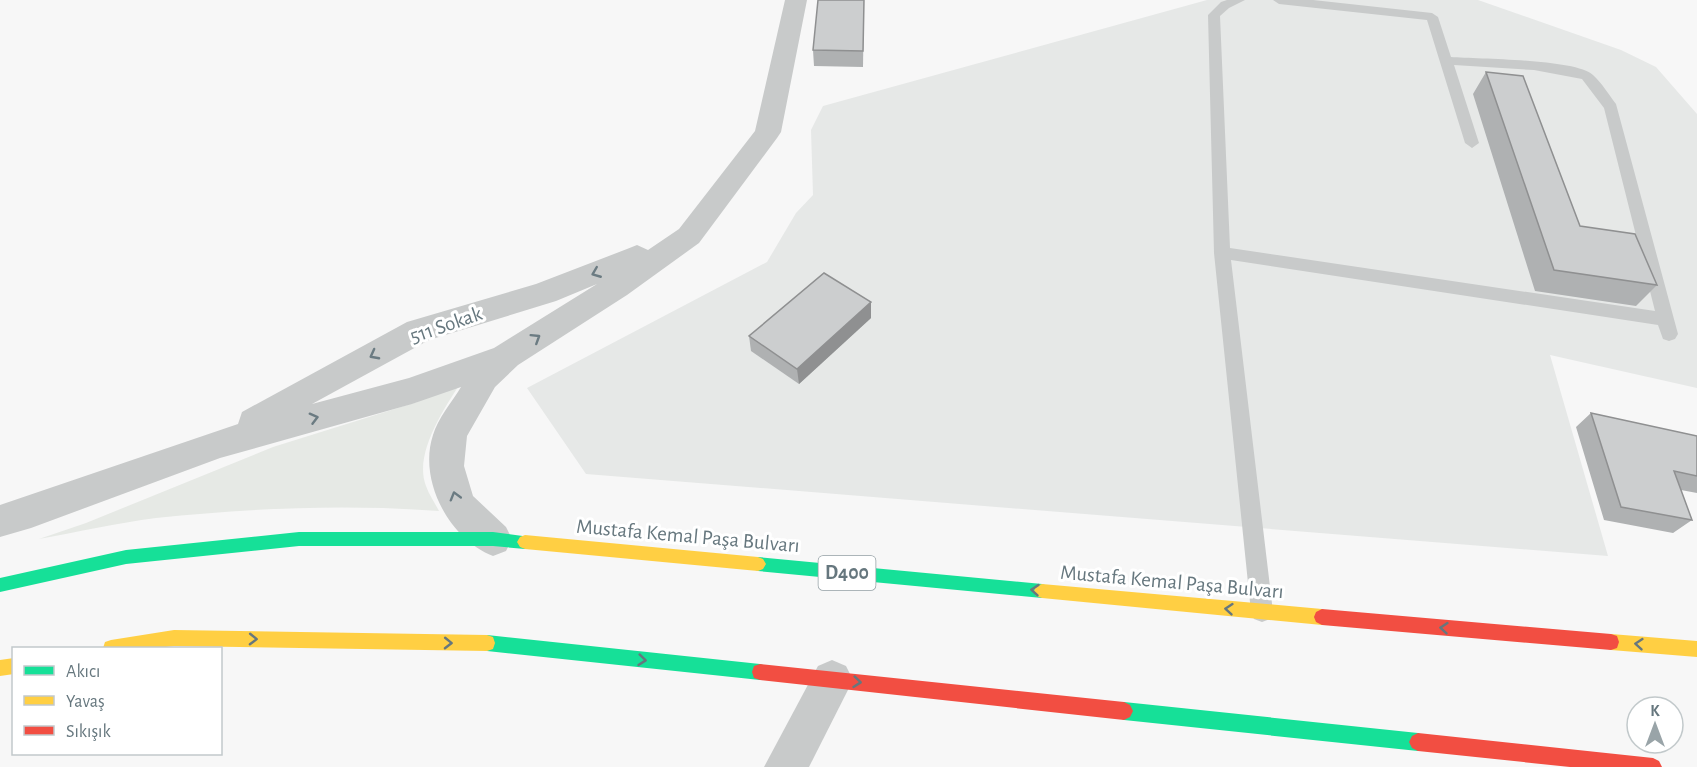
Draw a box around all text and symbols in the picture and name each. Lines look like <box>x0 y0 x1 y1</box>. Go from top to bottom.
one-way arrow <box>591 265 601 278</box>
street label: 511 Sokak <box>407 303 485 347</box>
one-way arrow <box>530 333 540 345</box>
one-way arrow <box>370 348 380 359</box>
one-way arrow <box>308 413 319 425</box>
one-way arrow <box>450 491 462 501</box>
street label: Mustafa Kemal Paşa Bulvarı <box>575 516 801 556</box>
road number: D400 <box>818 556 876 590</box>
street label: Mustafa Kemal Paşa Bulvarı <box>1059 562 1285 602</box>
one-way arrow <box>1031 584 1040 597</box>
one-way arrow <box>1225 603 1234 616</box>
one-way arrow <box>1440 621 1449 634</box>
one-way arrow <box>248 633 257 645</box>
one-way arrow <box>443 637 452 649</box>
one-way arrow <box>1634 638 1643 651</box>
legend <box>12 647 222 755</box>
one-way arrow <box>638 653 647 666</box>
text: Akıcı <box>66 663 100 681</box>
one-way arrow <box>852 675 861 688</box>
text: Yavaş <box>66 693 105 711</box>
north arrow <box>1625 695 1685 755</box>
text: K <box>1650 703 1660 719</box>
text: Sıkışık <box>66 723 111 741</box>

